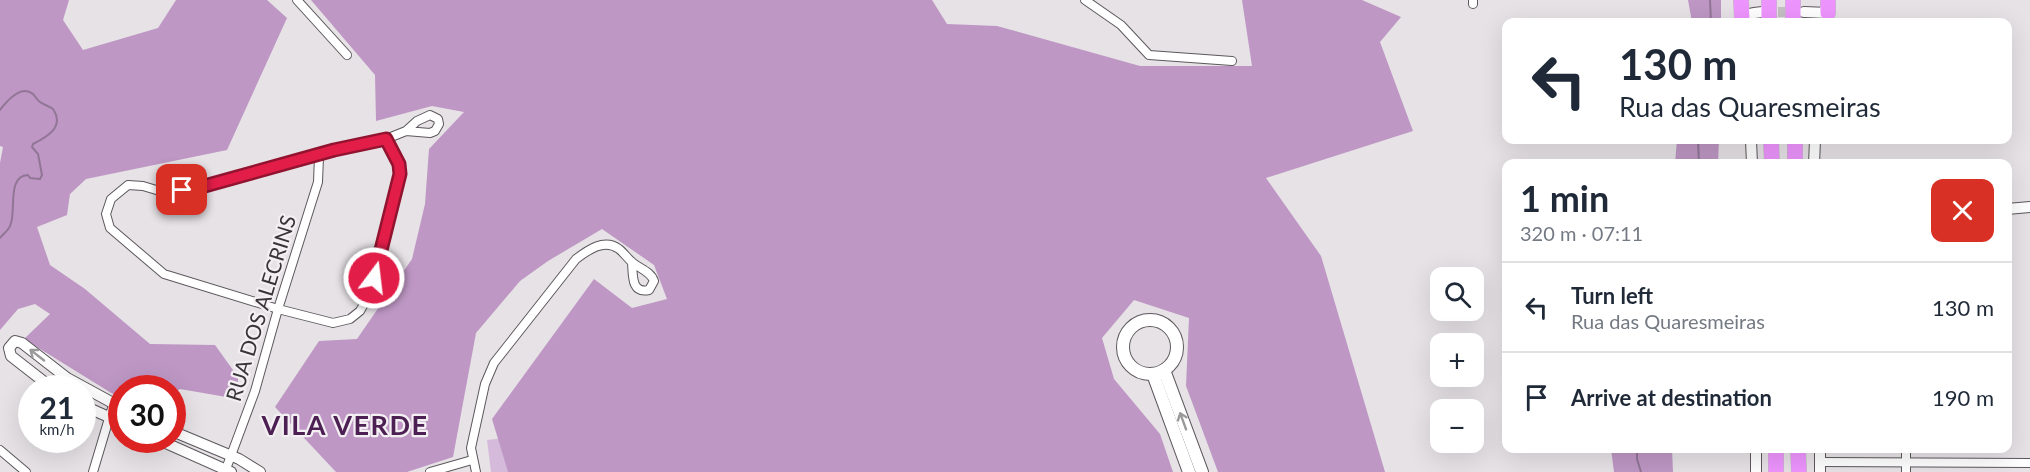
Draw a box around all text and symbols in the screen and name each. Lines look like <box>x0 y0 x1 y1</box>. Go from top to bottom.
text: 130 m <box>1619 39 1737 89</box>
icon: left <box>1520 42 1598 120</box>
text: Rua das Quaresmeiras <box>1619 90 1881 123</box>
pin <box>156 164 207 215</box>
icon: arrive <box>165 173 198 206</box>
text: 1 min <box>1520 176 1609 220</box>
button: close <box>1931 179 1994 242</box>
street label: RUA DOS ALECRINS <box>220 212 300 404</box>
text: 320 m · 07:11 <box>1520 221 1643 245</box>
position arrow <box>342 246 406 310</box>
map controls <box>1430 267 1484 453</box>
button: search <box>1430 267 1484 321</box>
text: Turn left <box>1571 282 1653 309</box>
icon: left <box>1520 291 1553 324</box>
text: 130 m <box>1932 294 1994 321</box>
text: Rua das Quaresmeiras <box>1571 309 1765 333</box>
button: + <box>1430 333 1484 387</box>
one-way arrow <box>29 348 45 361</box>
speed limit sign: 30 <box>108 375 186 453</box>
icon: arrive <box>1520 381 1553 414</box>
text: Arrive at destination <box>1571 384 1772 411</box>
text: 190 m <box>1932 384 1994 411</box>
text: 21 <box>40 389 74 425</box>
button: − <box>1430 399 1484 453</box>
district label: VILA VERDE <box>261 408 428 441</box>
one-way arrow <box>1177 412 1188 431</box>
text: km/h <box>39 420 75 438</box>

